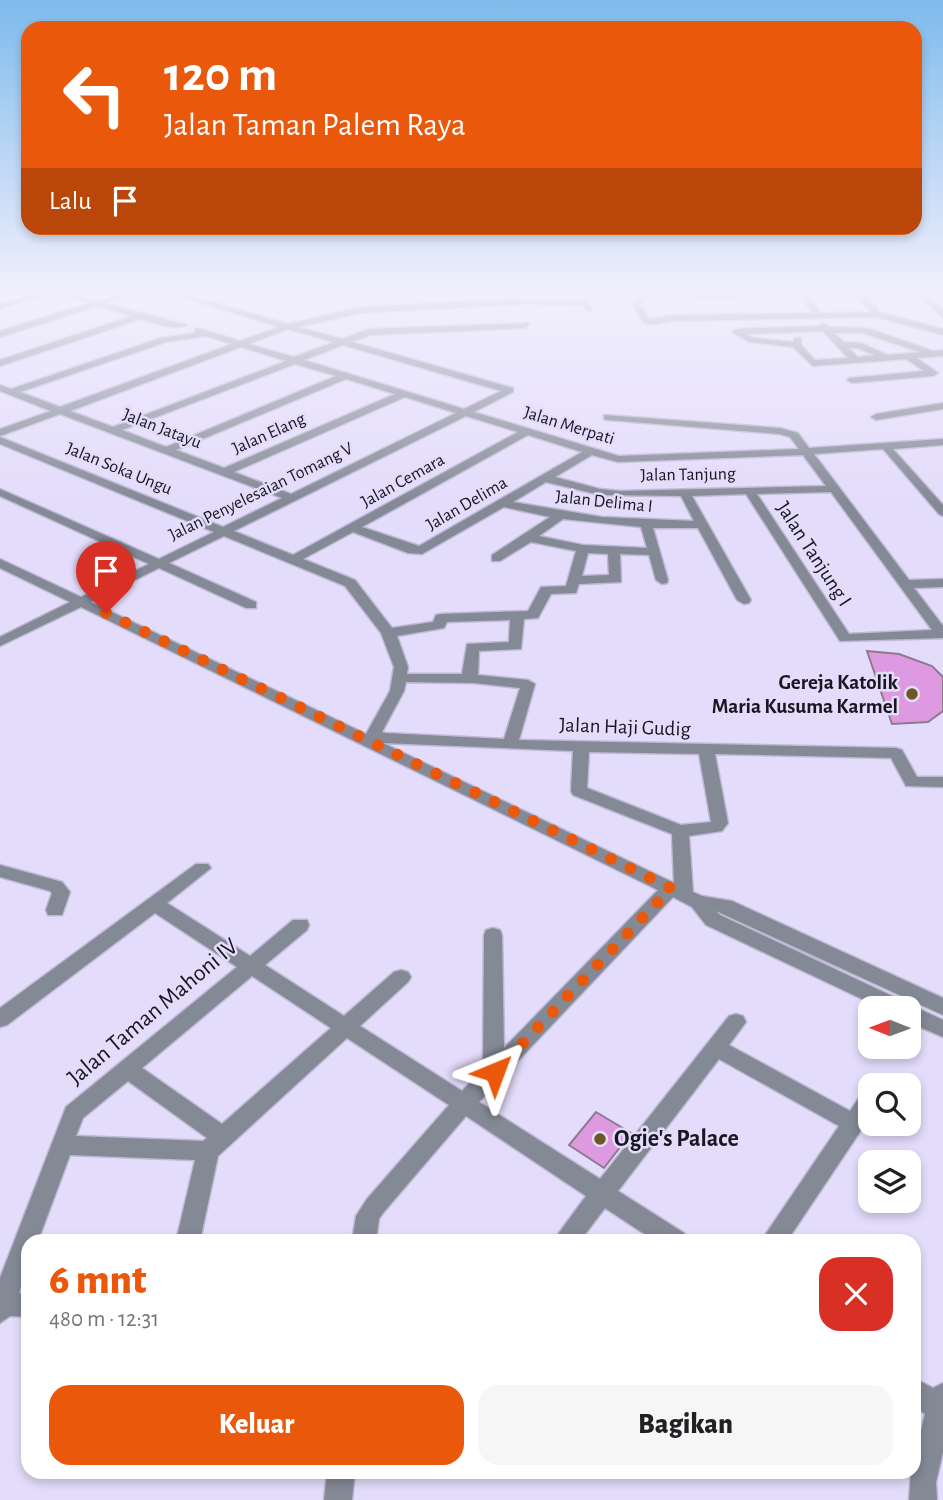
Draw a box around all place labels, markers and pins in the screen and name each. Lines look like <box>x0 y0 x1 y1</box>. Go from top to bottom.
pin <box>76 541 136 613</box>
place label: Gereja Katolik Maria Kusuma Karmel <box>712 672 899 717</box>
marker: Gereja Katolik Maria Kusuma Karmel <box>904 686 920 702</box>
place label: Ogie's Palace <box>614 1127 739 1151</box>
marker: Ogie's Palace <box>592 1131 608 1147</box>

